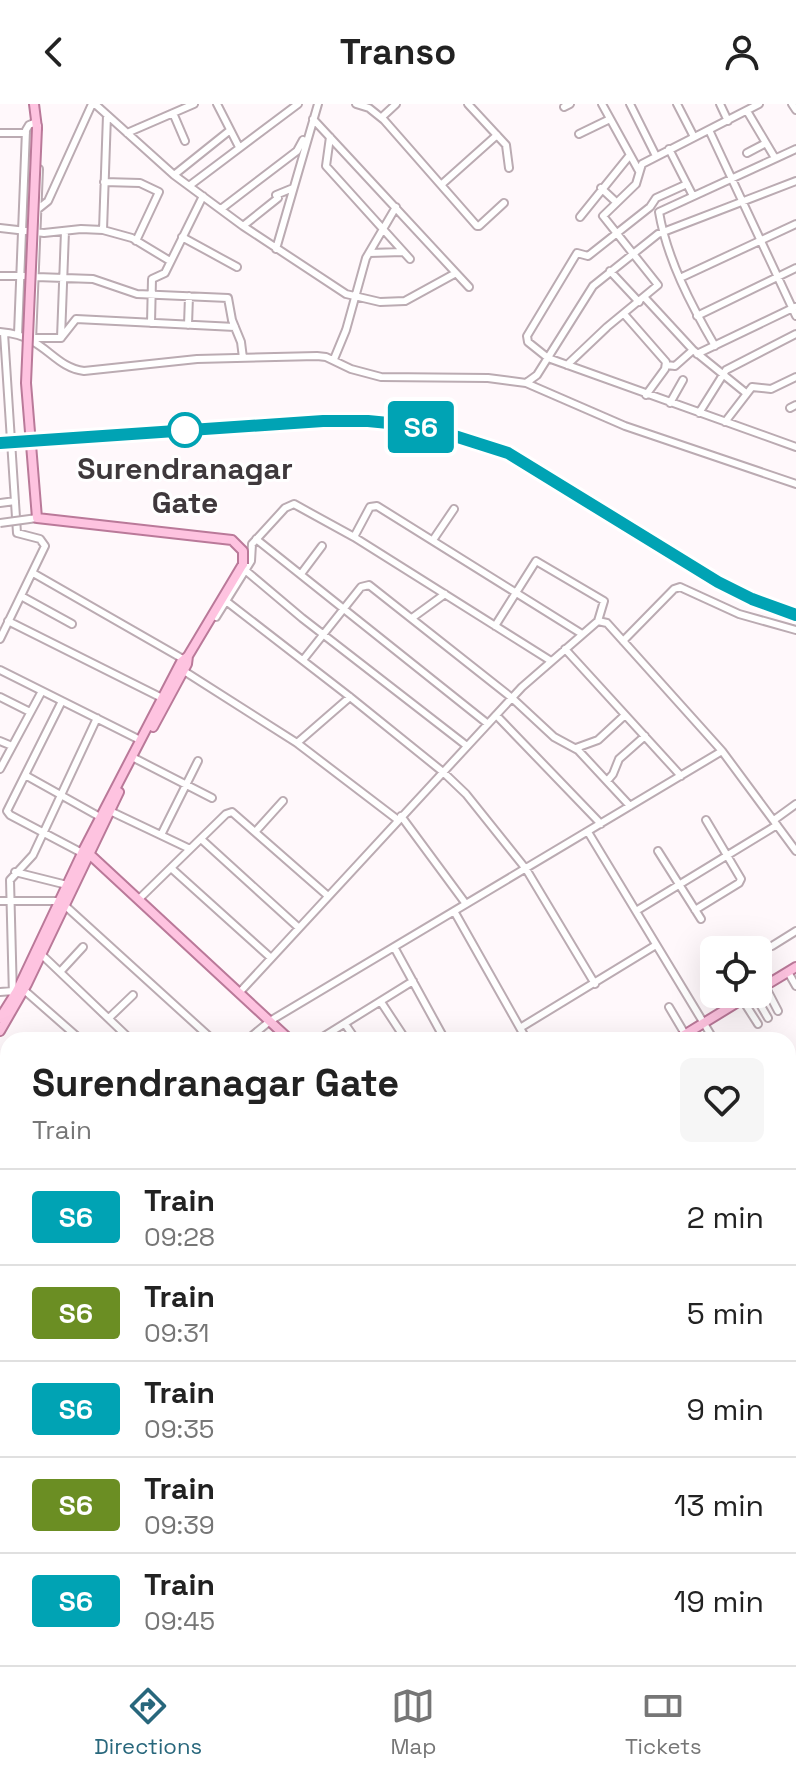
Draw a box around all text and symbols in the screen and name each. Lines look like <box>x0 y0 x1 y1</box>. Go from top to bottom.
text: Transo <box>340 29 456 75</box>
icon: back <box>32 30 76 74</box>
icon: person <box>720 30 764 74</box>
line badge: S6 <box>385 401 457 453</box>
text: S6 <box>404 409 438 445</box>
marker: Surendranagar Gate <box>168 413 202 447</box>
place label: Surendranagar Gate <box>77 449 293 522</box>
map controls <box>700 936 772 1008</box>
button: locate <box>700 936 772 1008</box>
button: heart <box>680 1058 764 1142</box>
text: Surendranagar Gate <box>32 1059 399 1107</box>
text: Train <box>32 1113 92 1147</box>
text: Train <box>144 1181 215 1220</box>
text: 2 min <box>687 1198 764 1237</box>
text: S6 <box>59 1199 93 1235</box>
text: 09:28 <box>144 1220 215 1254</box>
text: Train <box>144 1277 215 1316</box>
text: 5 min <box>687 1294 764 1333</box>
text: S6 <box>59 1295 93 1331</box>
text: 09:31 <box>144 1316 209 1350</box>
text: Train <box>144 1373 215 1412</box>
text: 9 min <box>686 1390 764 1429</box>
text: S6 <box>59 1391 93 1427</box>
text: 09:35 <box>144 1412 214 1446</box>
text: Train <box>144 1469 215 1508</box>
text: 13 min <box>674 1486 764 1525</box>
text: S6 <box>59 1487 93 1523</box>
text: 09:39 <box>144 1508 215 1542</box>
text: Train <box>144 1565 215 1604</box>
text: 19 min <box>674 1582 764 1621</box>
text: S6 <box>59 1583 93 1619</box>
text: 09:45 <box>144 1604 215 1638</box>
tab: Directions <box>94 1684 202 1760</box>
tab: Map <box>391 1684 436 1760</box>
tab: Tickets <box>625 1684 702 1760</box>

